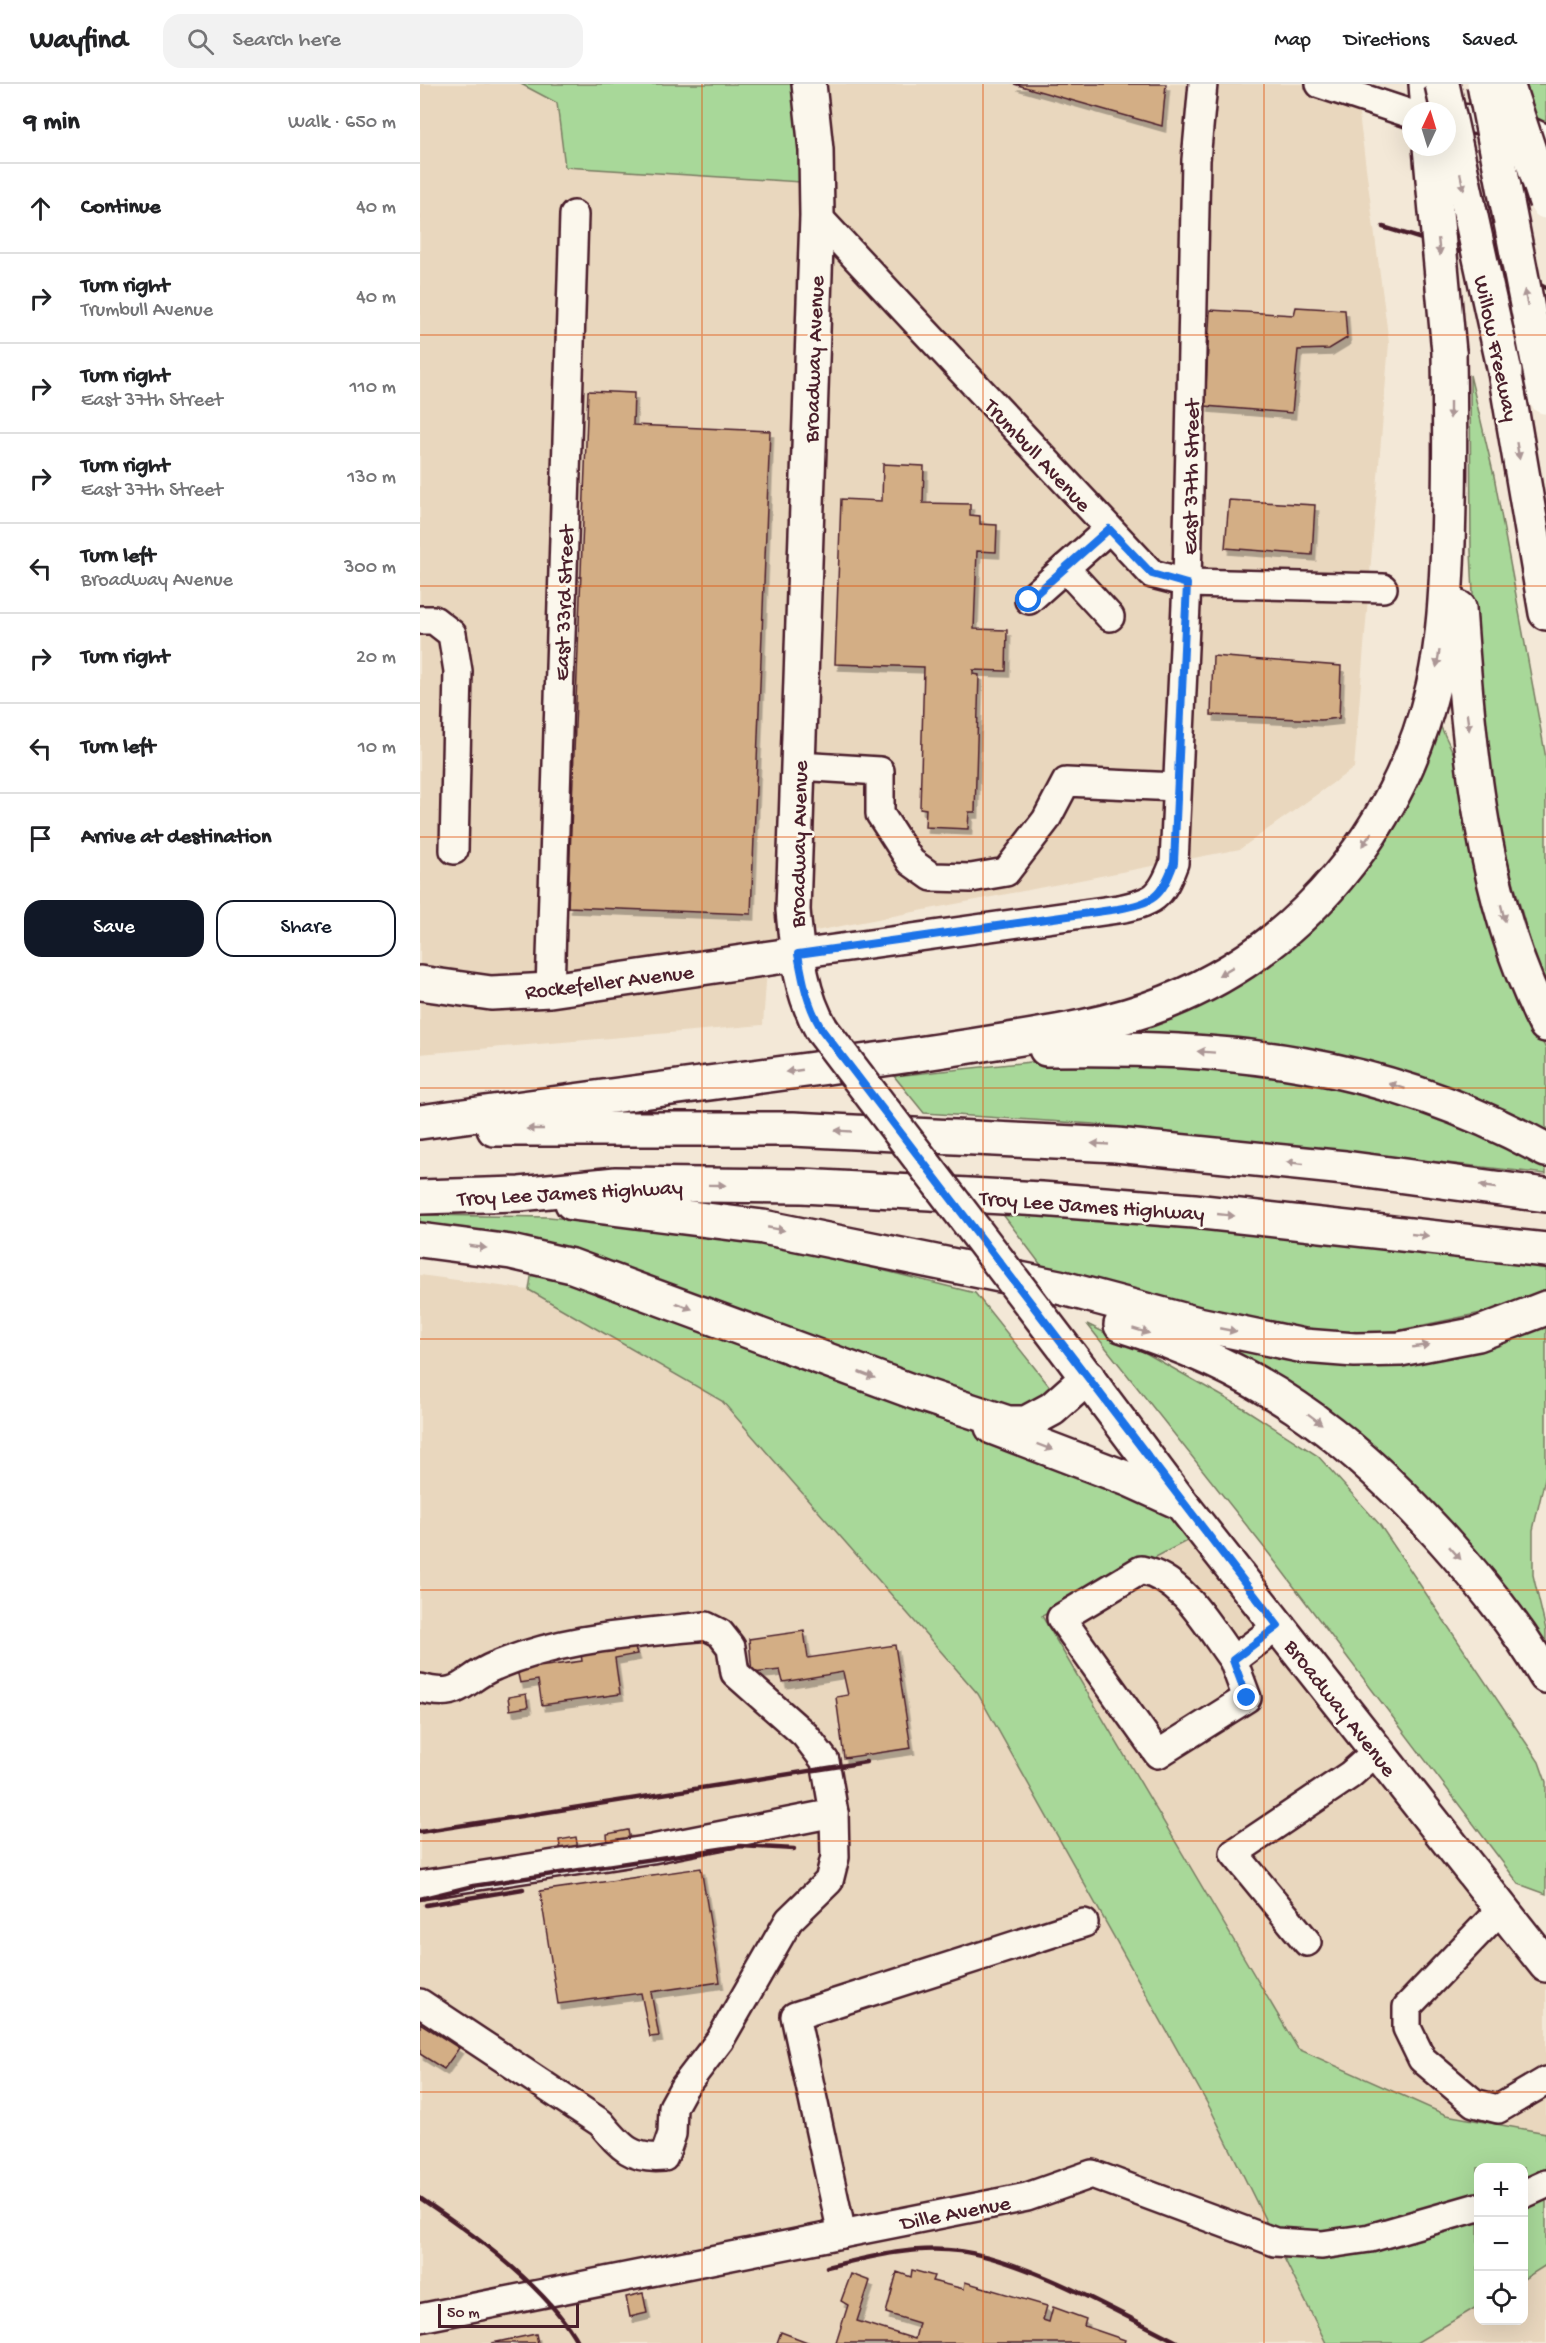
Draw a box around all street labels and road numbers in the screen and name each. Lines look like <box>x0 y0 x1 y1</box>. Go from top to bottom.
street label: Willow Freeway <box>1466 273 1522 424</box>
street label: Broadway Avenue <box>800 275 832 444</box>
street label: Trumbull Avenue <box>976 393 1096 519</box>
street label: East 37th Street <box>1179 397 1207 555</box>
street label: East 33rd Street <box>550 523 582 681</box>
street label: Broadway Avenue <box>787 760 815 929</box>
street label: Rockefeller Avenue <box>524 961 696 1007</box>
street label: Troy Lee James Highway <box>455 1176 684 1214</box>
street label: Troy Lee James Highway <box>976 1187 1205 1229</box>
street label: Broadway Avenue <box>1277 1635 1401 1784</box>
street label: Dille Avenue <box>897 2191 1014 2239</box>

